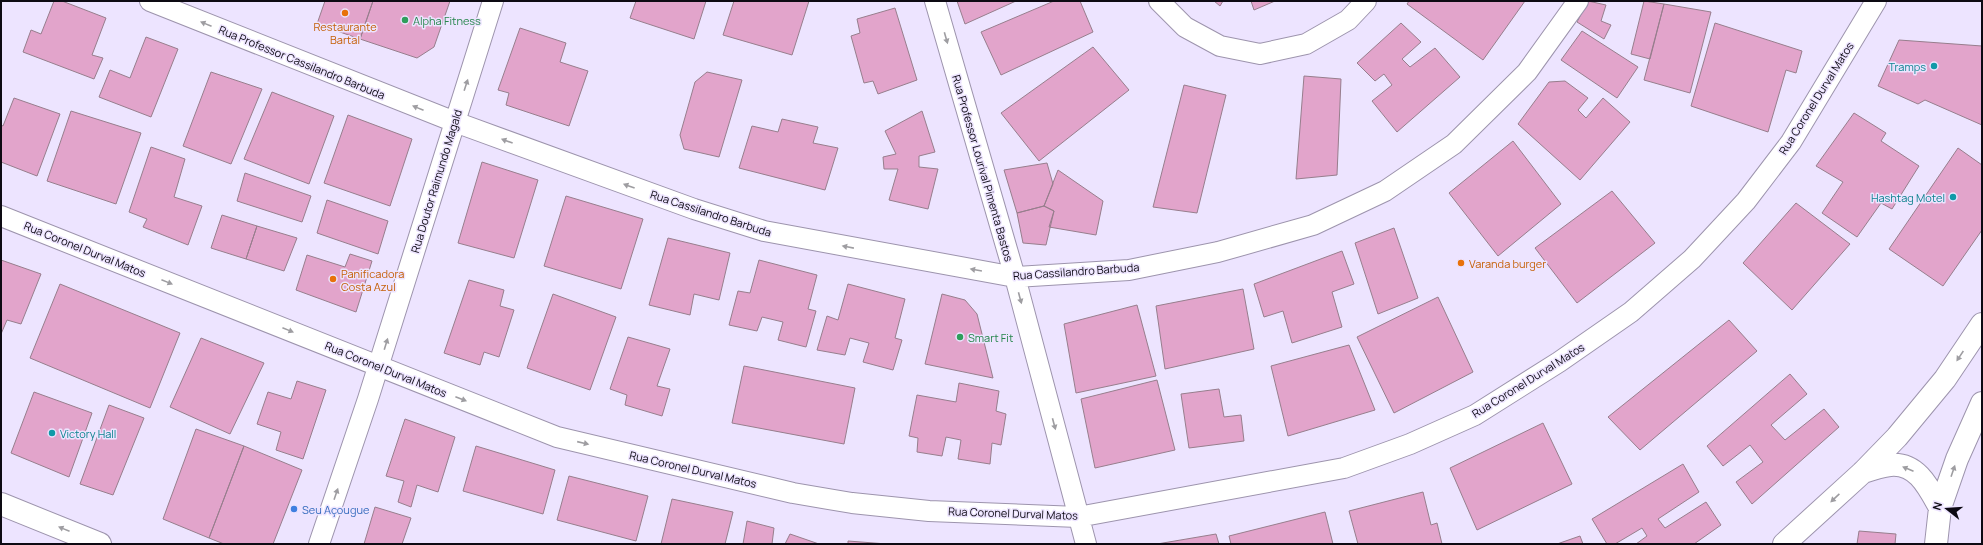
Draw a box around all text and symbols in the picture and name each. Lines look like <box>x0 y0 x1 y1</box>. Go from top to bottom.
marker: Restaurante Bartal <box>340 8 350 18</box>
place label: Alpha Fitness <box>413 13 481 28</box>
marker: Alpha Fitness <box>400 15 410 25</box>
place label: Restaurante Bartal <box>313 19 377 47</box>
one-way arrow <box>200 20 212 26</box>
street label: Rua Professor Cassilandro Barbuda <box>217 22 387 102</box>
one-way arrow <box>943 33 949 45</box>
street label: Rua Coronel Durval Matos <box>1775 39 1857 157</box>
place label: Tramps <box>1889 59 1926 74</box>
marker: Tramps <box>1929 61 1939 71</box>
street label: Rua Professor Lourival Pimenta Bastos <box>949 73 1017 263</box>
one-way arrow <box>463 79 469 91</box>
one-way arrow <box>412 104 424 110</box>
street label: Rua Doutor Raimundo Magald <box>407 107 465 255</box>
one-way arrow <box>501 138 513 144</box>
one-way arrow <box>623 183 635 189</box>
street label: Rua Cassilandro Barbuda <box>648 186 774 240</box>
place label: Hashtag Motel <box>1871 190 1945 205</box>
marker: Hashtag Motel <box>1948 192 1958 202</box>
street label: Rua Coronel Durval Matos <box>22 218 148 280</box>
one-way arrow <box>842 244 854 250</box>
place label: Varanda burger <box>1469 256 1546 271</box>
marker: Varanda burger <box>1456 258 1466 268</box>
street label: Rua Cassilandro Barbuda <box>1012 259 1140 283</box>
place label: Panificadora Costa Azul <box>341 266 404 294</box>
one-way arrow <box>970 267 982 273</box>
marker: Panificadora Costa Azul <box>328 274 338 284</box>
one-way arrow <box>162 280 174 286</box>
one-way arrow <box>1018 292 1024 304</box>
one-way arrow <box>282 328 294 334</box>
place label: Smart Fit <box>968 330 1013 345</box>
marker: Smart Fit <box>955 332 965 342</box>
street label: Rua Coronel Durval Matos <box>323 338 449 400</box>
one-way arrow <box>383 338 389 350</box>
street label: Rua Coronel Durval Matos <box>1469 339 1587 421</box>
one-way arrow <box>1957 350 1964 362</box>
one-way arrow <box>455 396 466 402</box>
one-way arrow <box>1051 418 1057 430</box>
place label: Victory Hall <box>60 426 116 441</box>
marker: Victory Hall <box>47 428 57 438</box>
one-way arrow <box>577 440 589 446</box>
street label: Rua Coronel Durval Matos <box>628 447 758 491</box>
one-way arrow <box>1950 465 1956 477</box>
one-way arrow <box>1902 466 1913 472</box>
one-way arrow <box>333 487 339 499</box>
north arrow <box>1927 489 1967 529</box>
one-way arrow <box>1830 493 1839 502</box>
text: N <box>1929 500 1945 512</box>
place label: Seu Açougue <box>302 502 370 517</box>
street label: Rua Coronel Durval Matos <box>948 503 1078 523</box>
marker: Seu Açougue <box>289 504 299 514</box>
one-way arrow <box>58 526 70 532</box>

